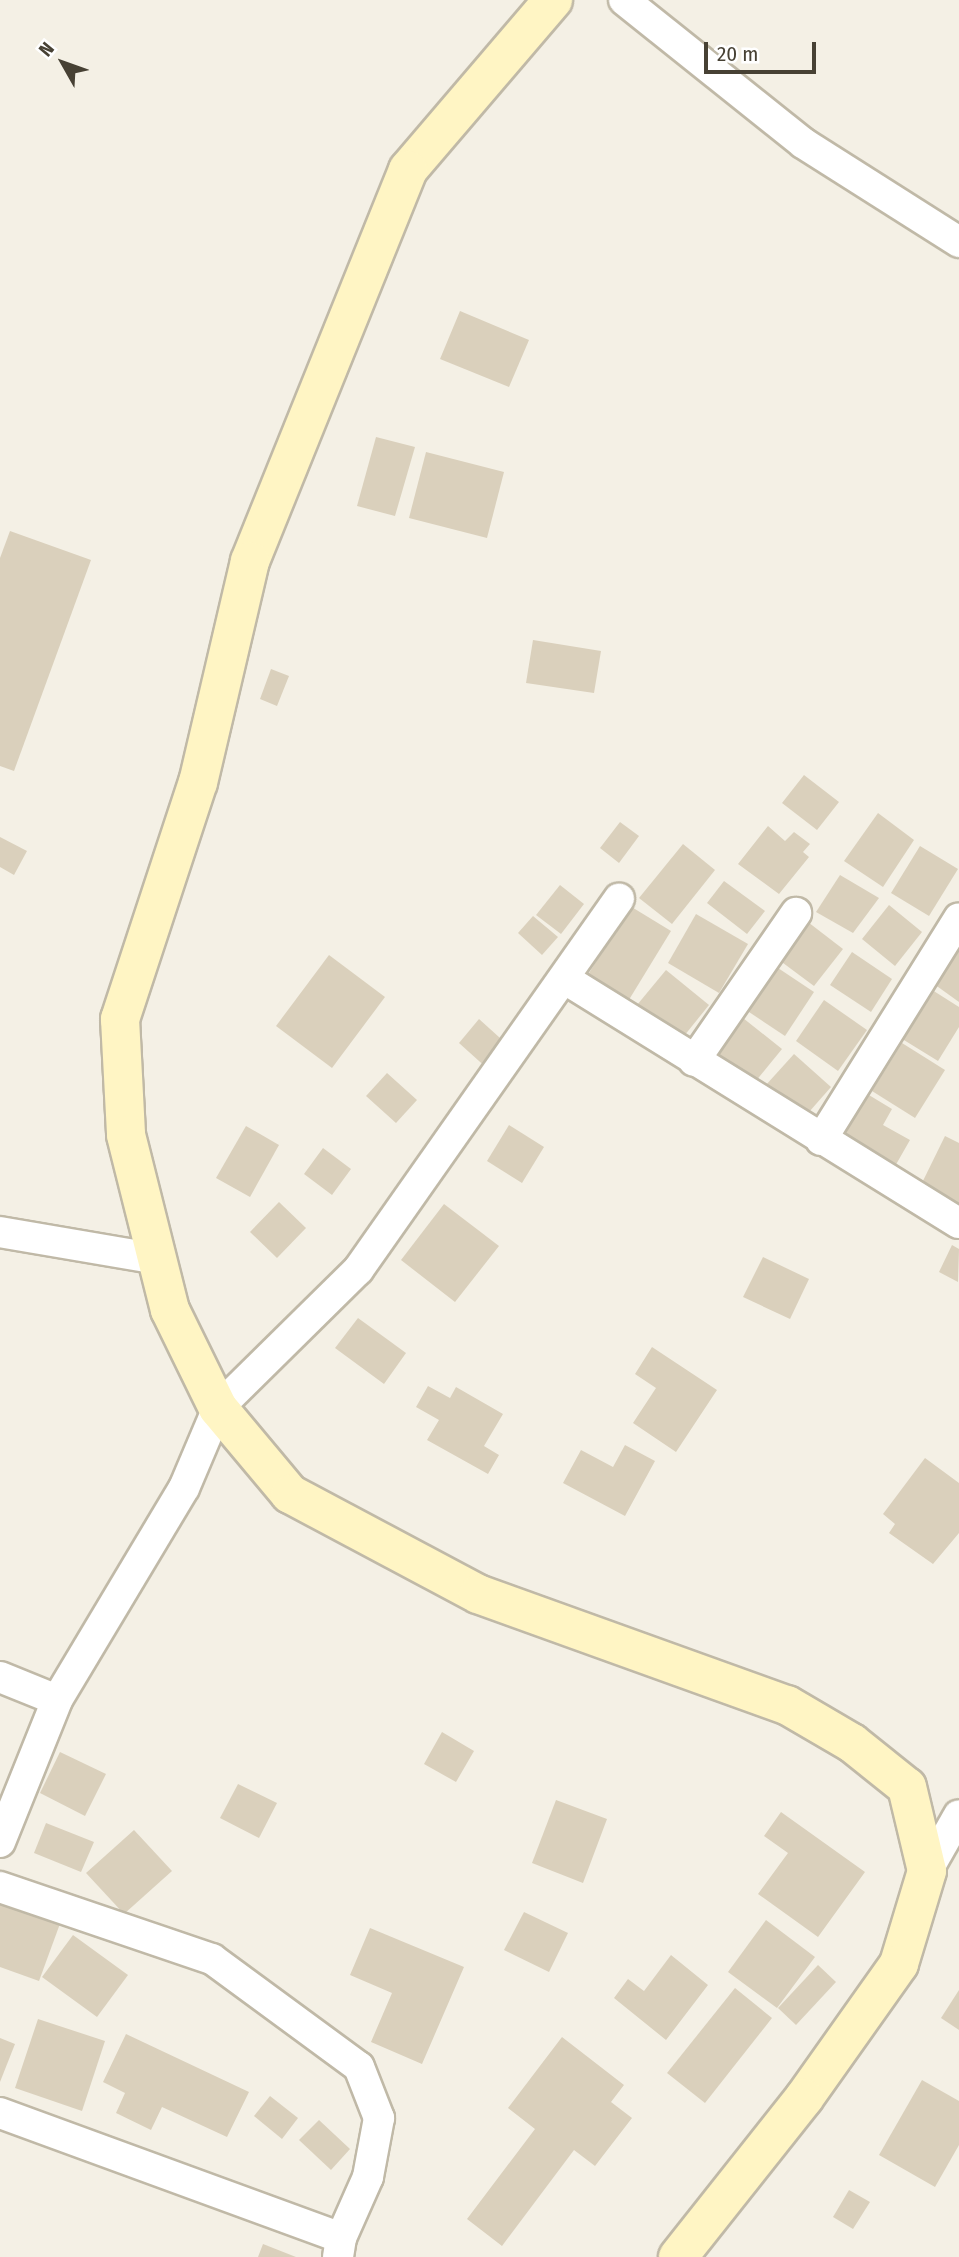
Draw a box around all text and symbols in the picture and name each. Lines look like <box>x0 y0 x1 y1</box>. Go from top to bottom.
north arrow <box>28 28 98 98</box>
scale bar <box>707 28 819 72</box>
text: N <box>34 37 59 61</box>
text: 20 m <box>717 41 758 67</box>

